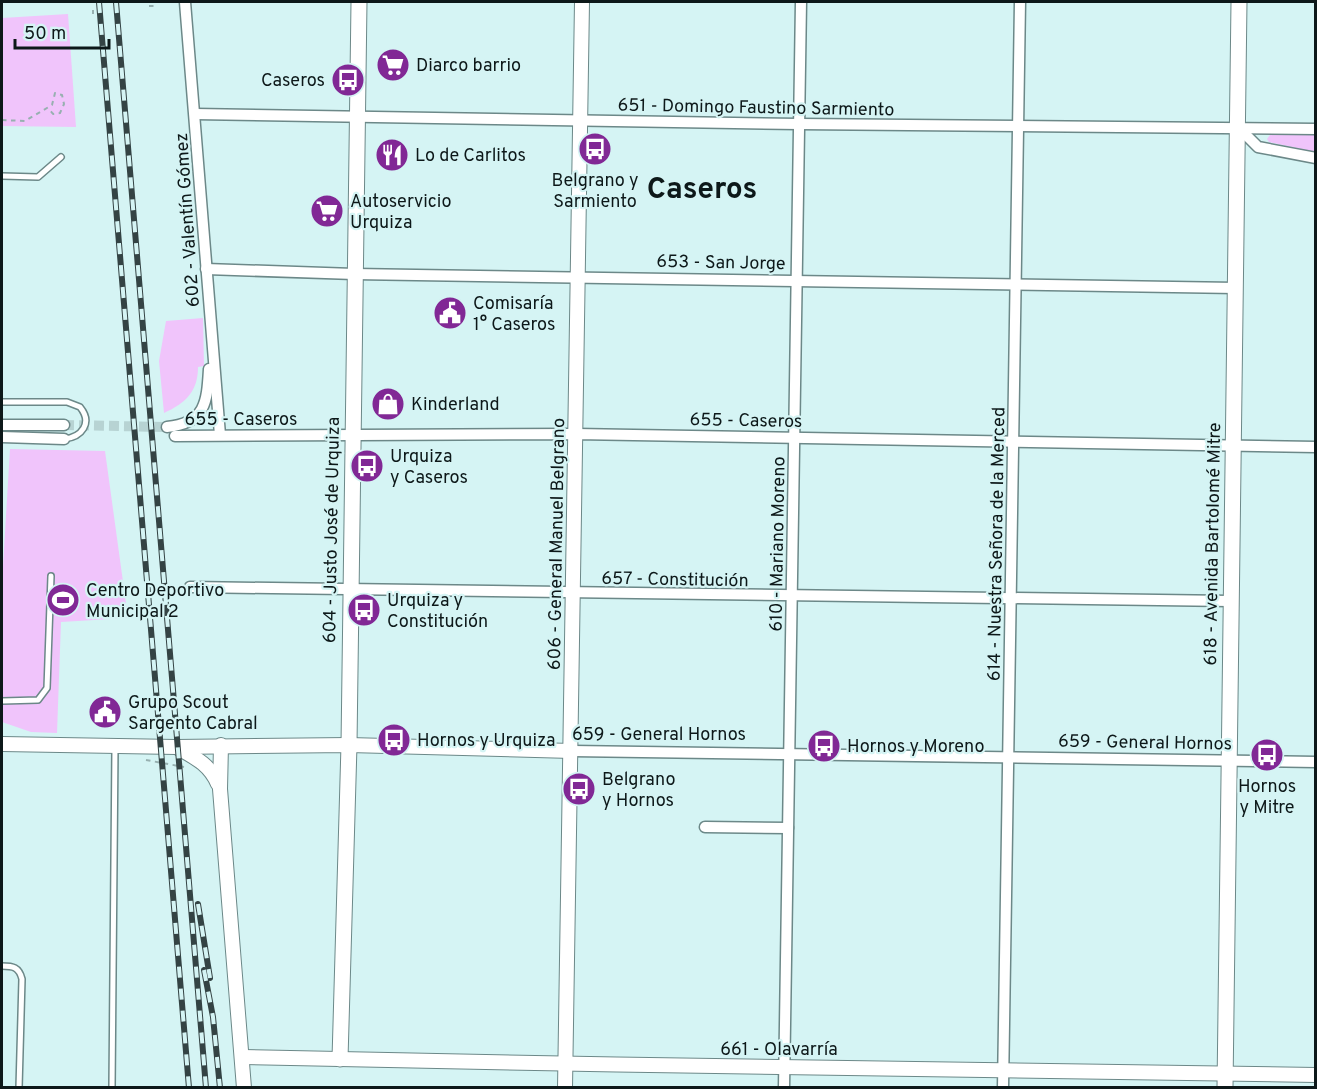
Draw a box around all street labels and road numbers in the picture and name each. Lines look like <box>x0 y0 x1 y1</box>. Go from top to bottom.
street label: 651 - Domingo Faustino Sarmiento <box>617 95 895 122</box>
street label: 602 - Valentín Gómez <box>171 132 206 308</box>
street label: 653 - San Jorge <box>656 251 786 276</box>
street label: 614 - Nuestra Señora de la Merced <box>984 407 1011 681</box>
street label: 655 - Caseros <box>185 409 297 432</box>
street label: 655 - Caseros <box>689 409 803 434</box>
street label: 604 - Justo José de Urquiza <box>319 417 346 643</box>
street label: 606 - General Manuel Belgrano <box>544 418 571 670</box>
street label: 618 - Avenida Bartolomé Mitre <box>1200 422 1227 666</box>
street label: 610 - Mariano Moreno <box>765 456 792 632</box>
street label: 657 - Constitución <box>601 568 749 593</box>
street label: 659 - General Hornos <box>572 724 746 747</box>
street label: 659 - General Hornos <box>1058 730 1232 757</box>
street label: 661 - Olavarría <box>720 1039 838 1062</box>

